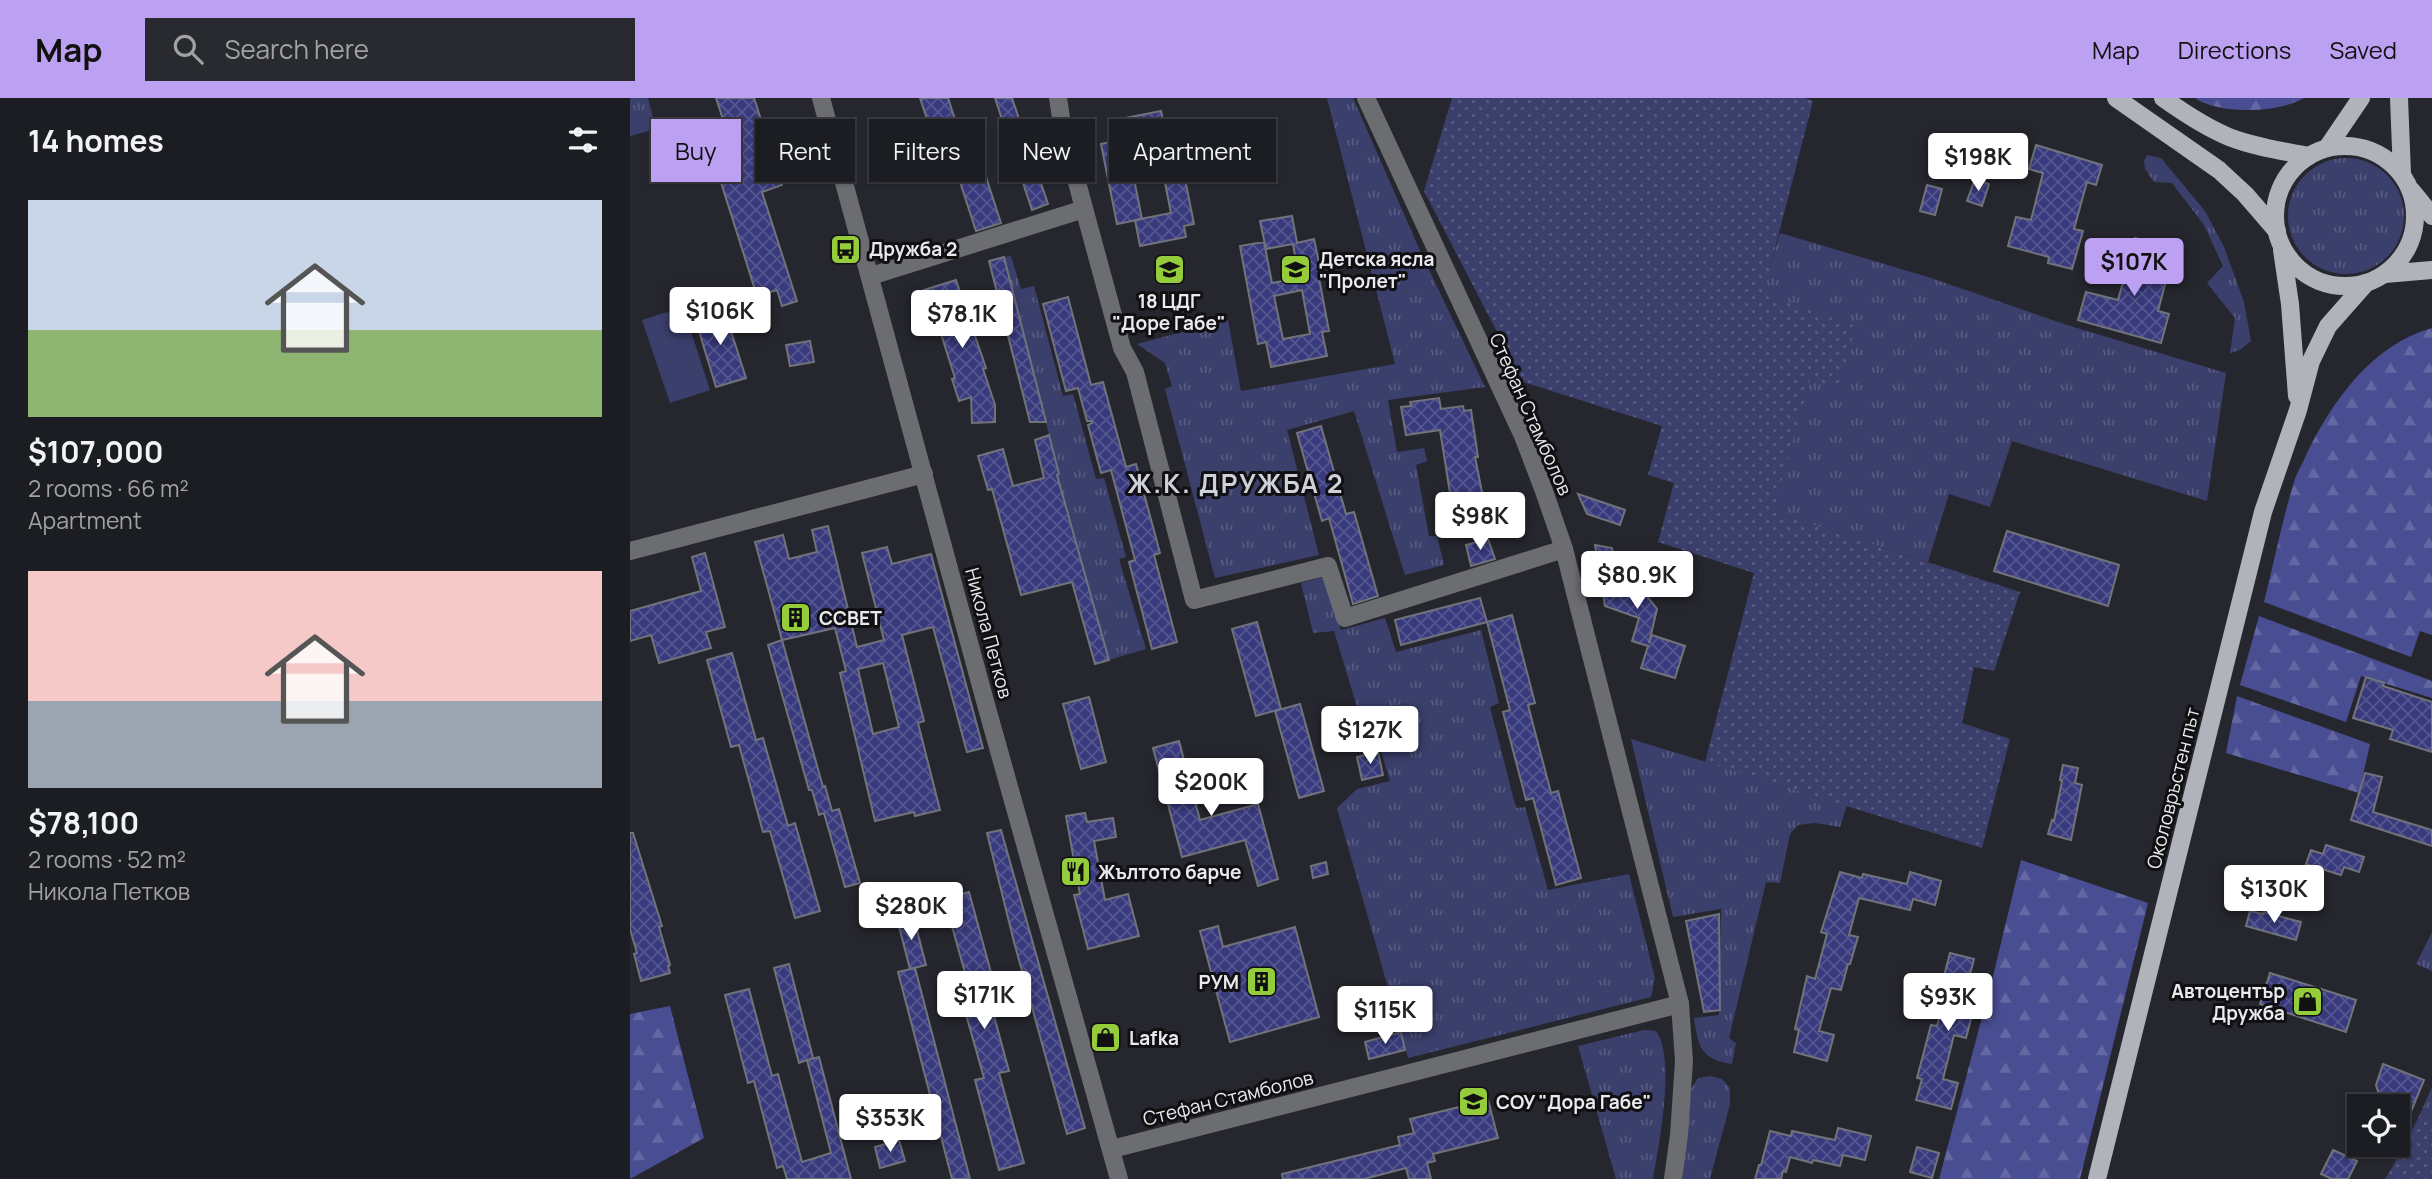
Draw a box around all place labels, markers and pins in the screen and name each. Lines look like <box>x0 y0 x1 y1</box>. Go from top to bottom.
pin: $198K <box>1929 134 2027 193</box>
bus stop icon: Дружба 2 <box>829 232 863 266</box>
place label: Дружба 2 <box>869 236 957 262</box>
pin: $107K <box>2085 238 2183 298</box>
place label: Детска ясла "Пролет" <box>1319 246 1434 294</box>
school or university icon: 18 ЦДГ "Доре Габе" <box>1152 253 1186 287</box>
school or university icon: Детска ясла "Пролет" <box>1279 253 1313 287</box>
pin: $106K <box>671 288 769 347</box>
place label: 18 ЦДГ "Доре Габе" <box>1112 288 1226 336</box>
pin: $78.1K <box>905 290 1019 350</box>
pin: $98K <box>1439 492 1521 552</box>
pin: $80.9K <box>1580 552 1694 611</box>
building icon: ССВЕТ <box>779 601 813 635</box>
place label: ССВЕТ <box>819 605 882 631</box>
pin: $127K <box>1321 706 1419 766</box>
pin: $200K <box>1162 758 1260 818</box>
restaurant icon: Жълтото барче <box>1058 855 1092 889</box>
place label: Жълтото барче <box>1098 859 1242 885</box>
pin: $130K <box>2225 866 2323 925</box>
pin: $280K <box>862 882 960 942</box>
building icon: РУМ <box>1245 965 1279 999</box>
place label: РУМ <box>1199 969 1239 995</box>
pin: $171K <box>935 972 1033 1031</box>
pin: $93K <box>1907 974 1989 1033</box>
place label: Автоцентър Дружба <box>2171 978 2285 1026</box>
shop icon: Автоцентър Дружба <box>2291 985 2325 1019</box>
pin: $115K <box>1336 986 1434 1046</box>
shop icon: Lafka <box>1089 1021 1123 1055</box>
place label: Lafka <box>1129 1025 1179 1051</box>
school or university icon: СОУ "Дора Габе" <box>1456 1085 1490 1119</box>
place label: СОУ "Дора Габе" <box>1496 1089 1651 1115</box>
pin: $353K <box>841 1094 939 1154</box>

